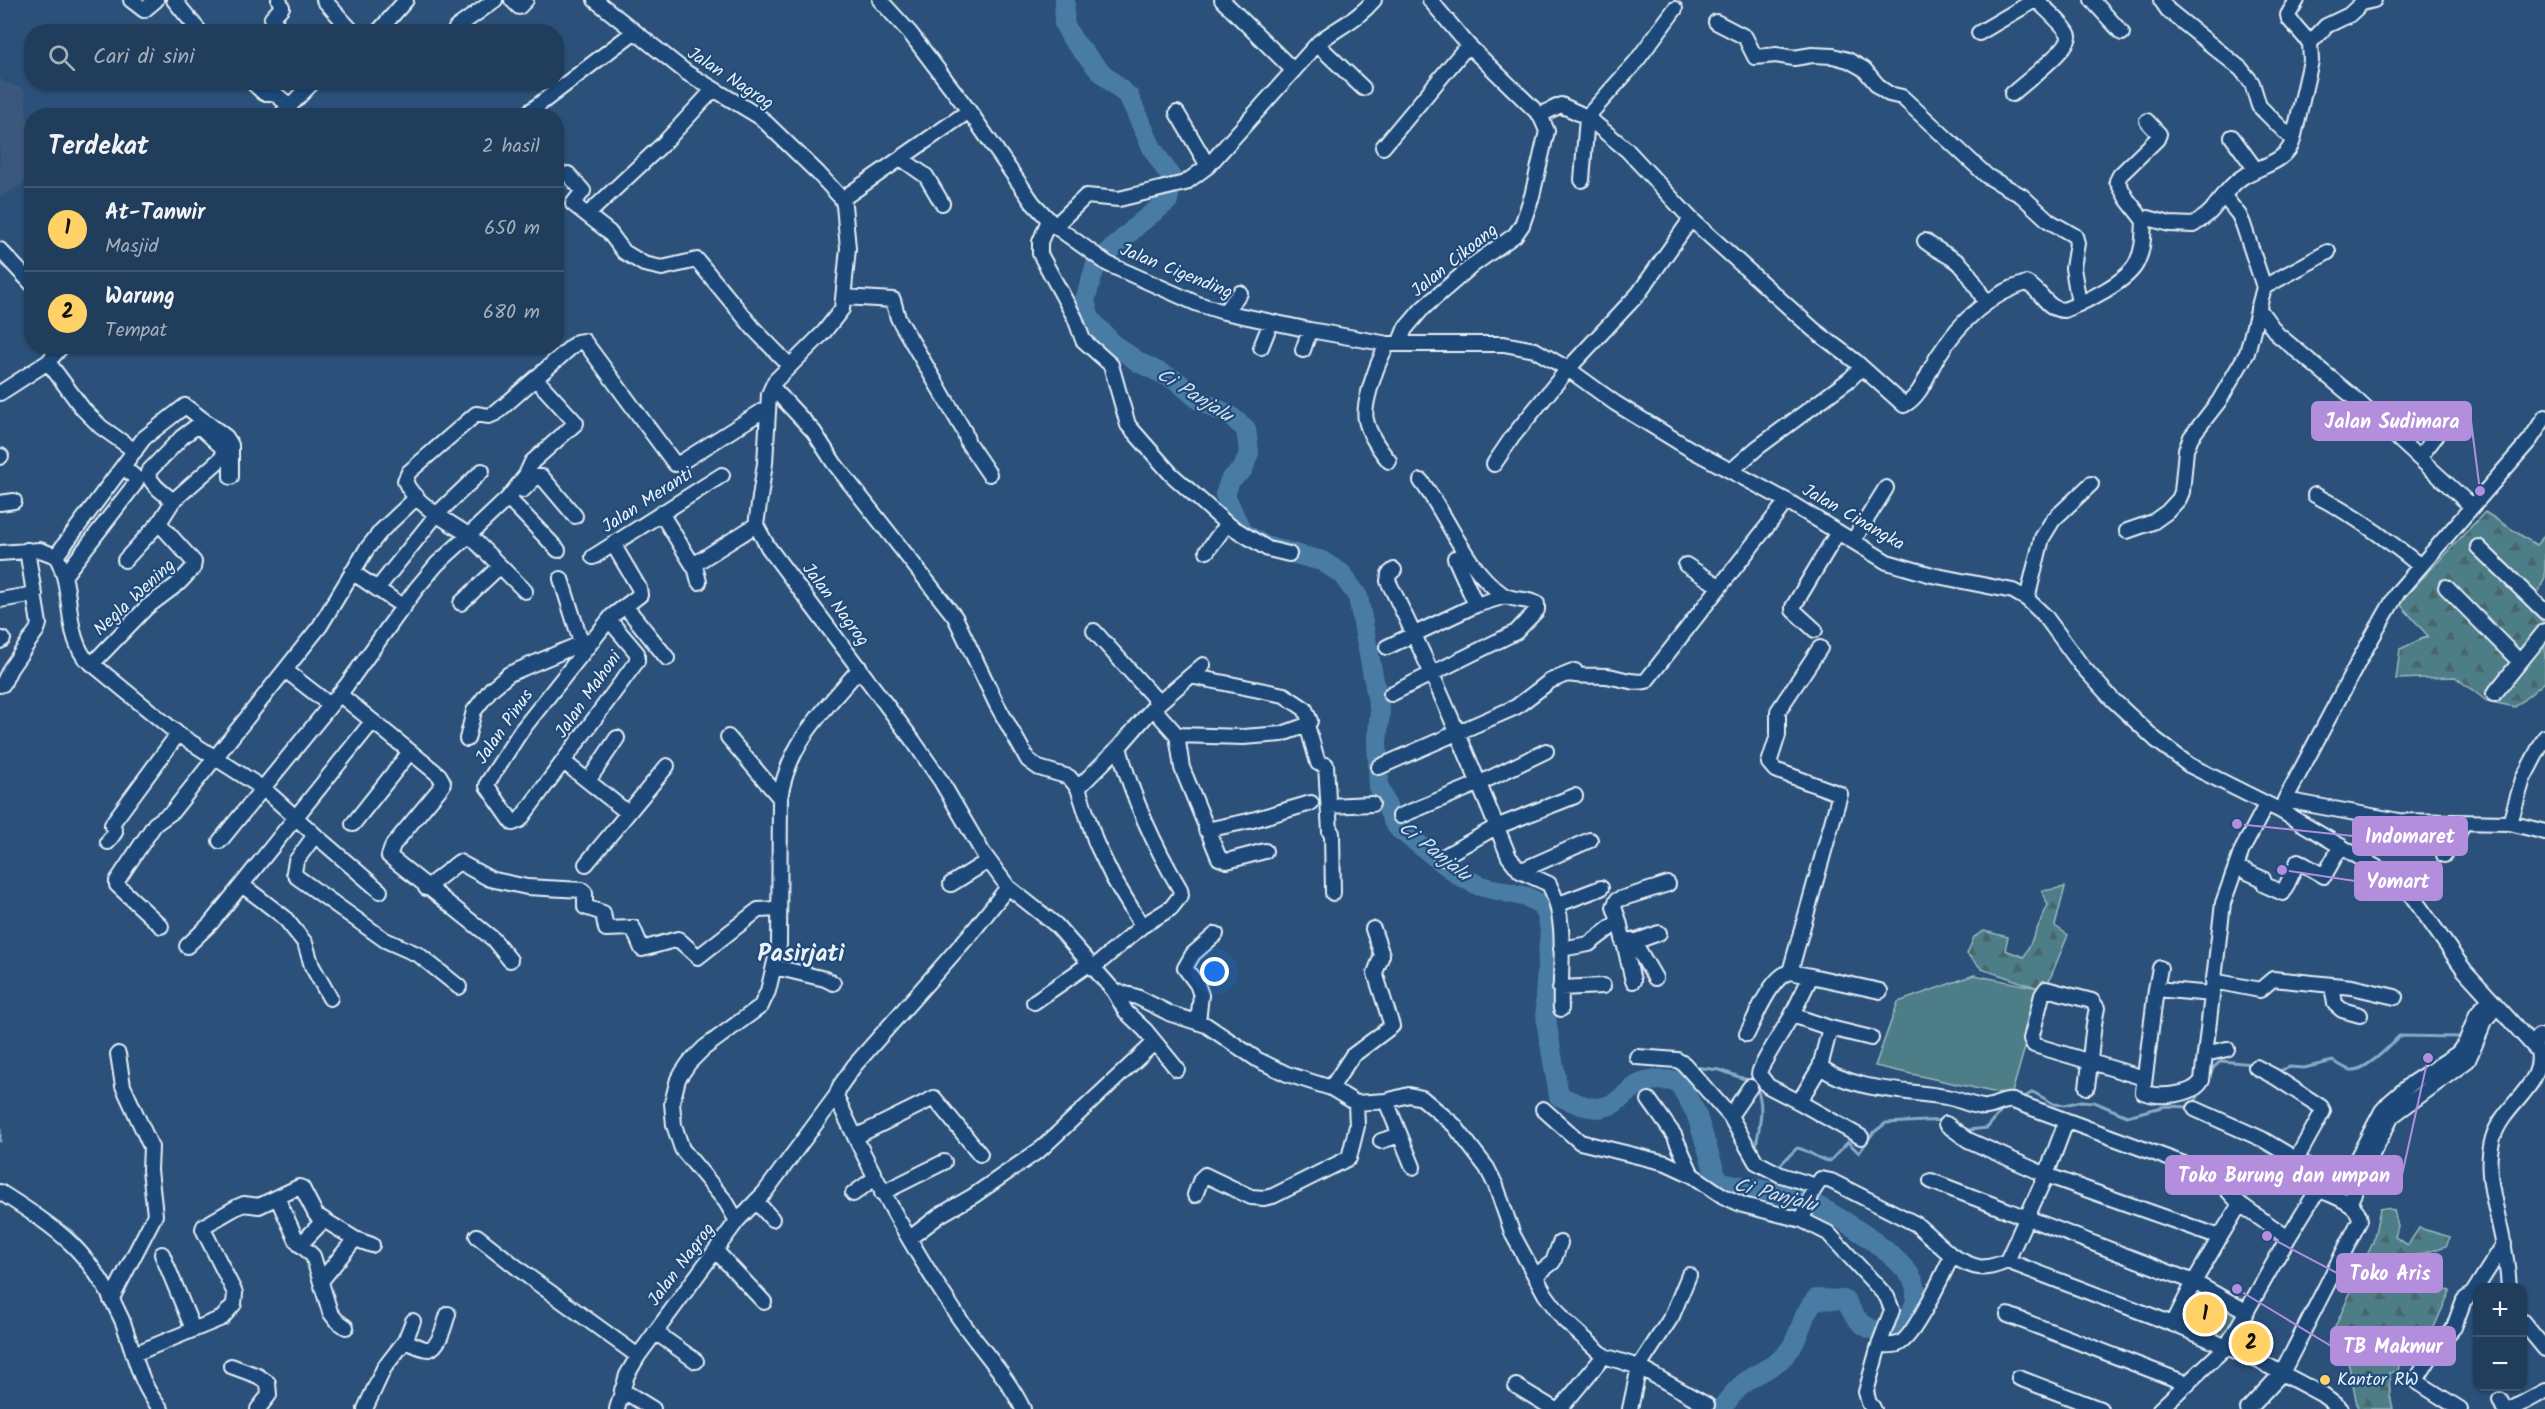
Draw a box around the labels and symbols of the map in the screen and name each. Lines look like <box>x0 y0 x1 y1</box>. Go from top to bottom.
street label: Jalan Nagrog <box>681 40 779 118</box>
street label: Jalan Cikoang <box>1405 217 1505 305</box>
street label: Jalan Cigending <box>1115 236 1237 308</box>
water label: Ci Panjalu <box>1150 360 1240 433</box>
callout: Jalan Sudimara <box>2312 402 2471 440</box>
text: Jalan Sudimara <box>2325 407 2459 439</box>
street label: Jalan Meranti <box>596 460 700 542</box>
street label: Jalan Cinangka <box>1796 477 1910 559</box>
street label: Negla Wening <box>87 552 183 644</box>
street label: Jalan Nagrog <box>794 557 876 653</box>
street label: Jalan Mahoni <box>548 645 630 745</box>
street label: Jalan Pinus <box>468 683 542 771</box>
water label: Ci Panjalu <box>1391 813 1479 892</box>
callout: Indomaret <box>2353 817 2467 855</box>
text: Indomaret <box>2365 822 2456 854</box>
callout: Yomart <box>2355 862 2442 900</box>
text: Yomart <box>2366 867 2431 899</box>
district label: Pasirjati <box>757 935 845 974</box>
your location <box>1200 957 1229 986</box>
callout: Toko Burung dan umpan <box>2166 1156 2402 1194</box>
text: Toko Burung dan umpan <box>2178 1161 2390 1193</box>
water label: Ci Panjalu <box>1730 1170 1822 1223</box>
street label: Jalan Nagrog <box>641 1217 723 1313</box>
callout: Toko Aris <box>2337 1254 2442 1292</box>
text: Toko Aris <box>2349 1259 2431 1291</box>
pin: 1 <box>2186 1292 2224 1336</box>
pin: 2 <box>2232 1320 2270 1366</box>
callout: TB Makmur <box>2331 1327 2455 1365</box>
text: TB Makmur <box>2343 1332 2444 1364</box>
place label: Kantor RW <box>2337 1366 2419 1395</box>
marker: Kantor RW <box>2318 1373 2332 1387</box>

